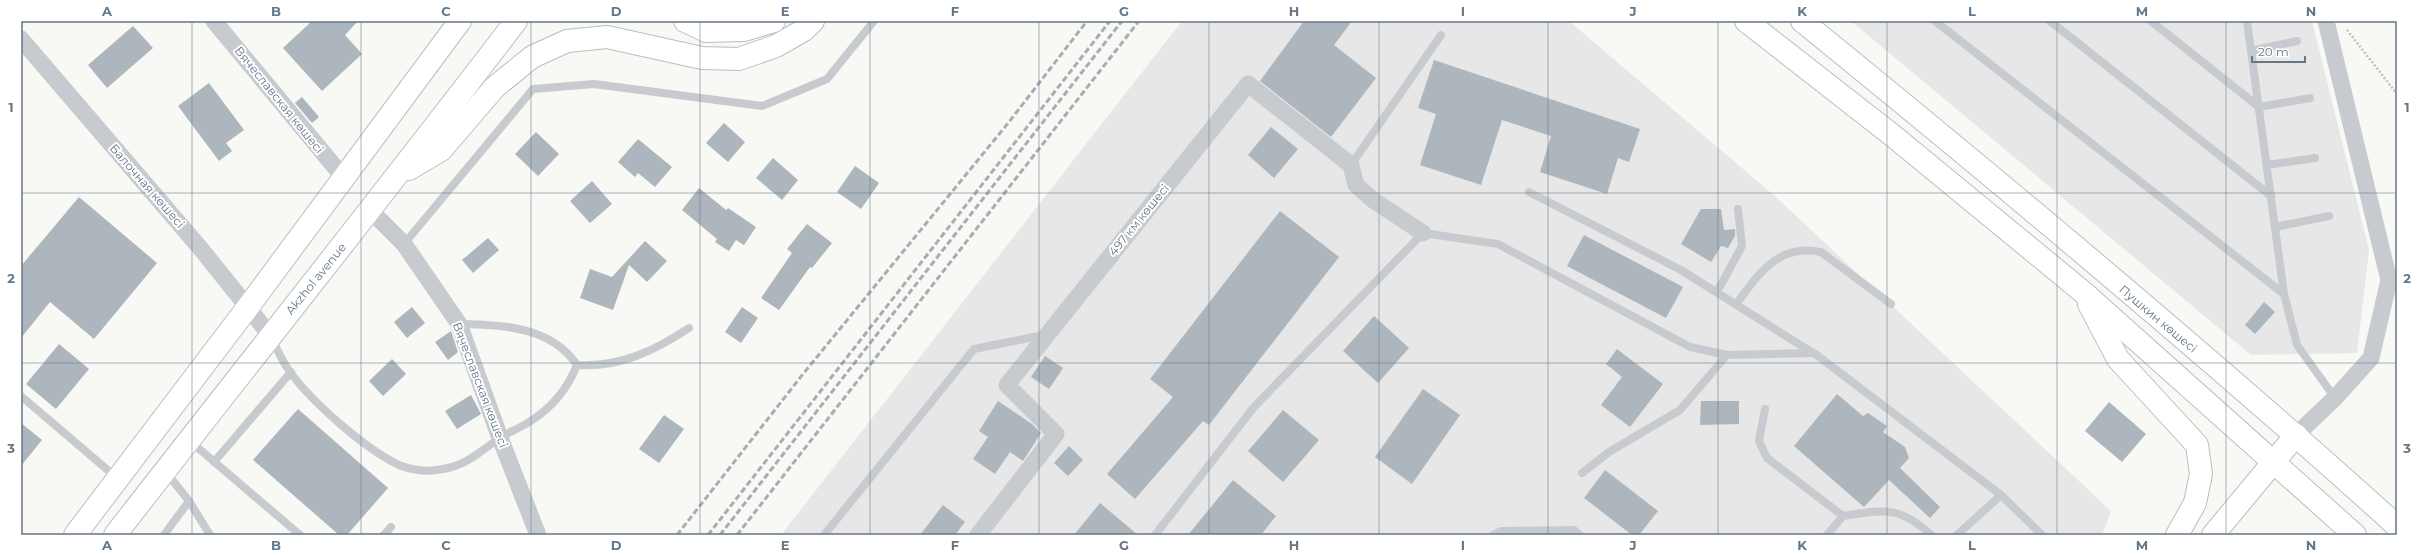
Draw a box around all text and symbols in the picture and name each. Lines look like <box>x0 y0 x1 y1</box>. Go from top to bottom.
text: A <box>101 3 113 19</box>
text: B <box>271 3 281 19</box>
text: C <box>441 3 451 19</box>
text: D <box>611 3 622 19</box>
text: E <box>781 3 790 19</box>
text: F <box>951 3 959 19</box>
text: G <box>1119 3 1129 19</box>
text: H <box>1289 3 1299 19</box>
text: I <box>1461 3 1465 19</box>
text: J <box>1628 3 1637 19</box>
text: K <box>1797 3 1807 19</box>
text: L <box>1968 3 1976 19</box>
text: M <box>2136 3 2148 19</box>
text: N <box>2306 3 2316 19</box>
scale bar <box>2252 38 2305 64</box>
street label: Вячеславская көшесі <box>232 43 327 156</box>
text: 20 m <box>2258 44 2289 59</box>
text: 1 <box>8 99 14 115</box>
text: 1 <box>2404 99 2410 115</box>
street label: Балочная көшесі <box>107 141 188 231</box>
street label: 497 км көшесі <box>1105 181 1172 259</box>
street label: Akzhol avenue <box>282 240 349 318</box>
text: 2 <box>7 270 15 286</box>
text: 2 <box>2403 270 2411 286</box>
street label: Пушкин көшесі <box>2116 282 2200 356</box>
street label: Вячеславская көшесі <box>450 320 511 450</box>
text: 3 <box>6 440 15 456</box>
text: 3 <box>2402 440 2411 456</box>
text: A <box>101 537 113 553</box>
text: B <box>271 537 281 553</box>
text: C <box>441 537 451 553</box>
text: D <box>611 537 622 553</box>
text: E <box>781 537 790 553</box>
text: F <box>951 537 959 553</box>
text: G <box>1119 537 1129 553</box>
text: H <box>1289 537 1299 553</box>
text: I <box>1461 537 1465 553</box>
text: J <box>1628 537 1637 553</box>
text: K <box>1797 537 1807 553</box>
text: L <box>1968 537 1976 553</box>
text: M <box>2136 537 2148 553</box>
text: N <box>2306 537 2316 553</box>

